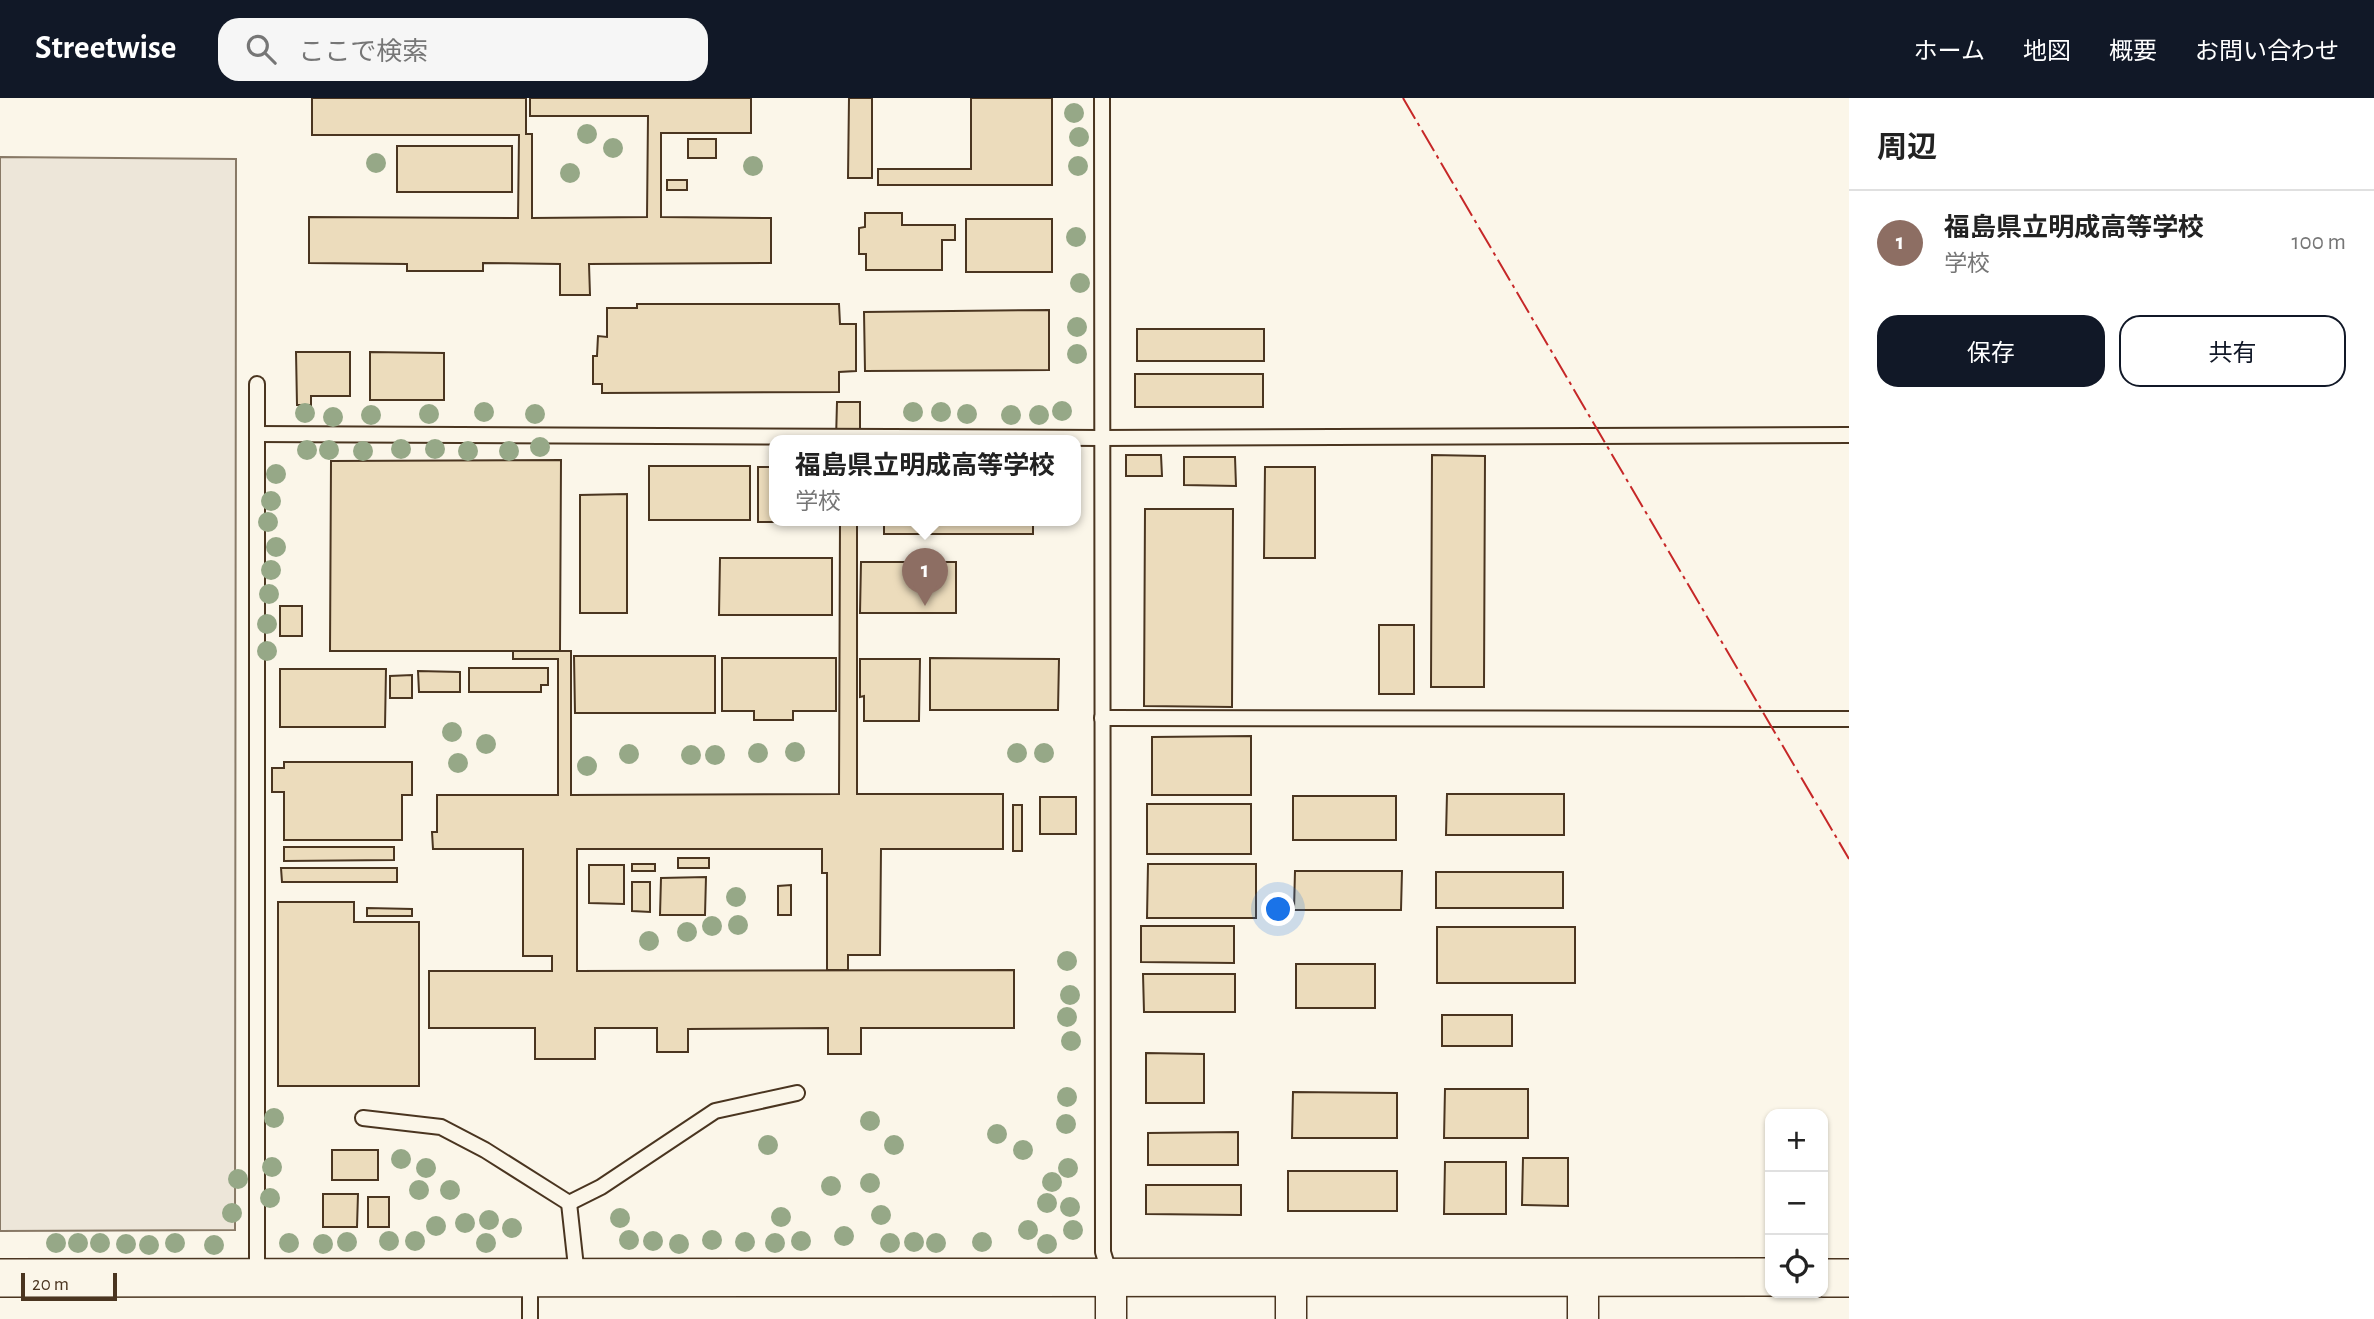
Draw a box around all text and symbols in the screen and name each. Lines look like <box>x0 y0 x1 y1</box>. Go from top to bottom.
search box <box>218 18 708 81</box>
icon: search <box>242 30 280 68</box>
text: Streetwise <box>35 32 176 65</box>
text: ここで検索 <box>298 39 428 65</box>
text: ホーム <box>1914 40 1985 64</box>
text: 地図 <box>2023 40 2071 64</box>
text: 概要 <box>2109 40 2157 64</box>
text: お問い合わせ <box>2195 40 2339 64</box>
text: 周辺 <box>1877 133 1937 163</box>
text: 福島県立明成高等学校 <box>1944 215 2204 241</box>
text: 1 <box>1896 231 1904 254</box>
text: 100 m <box>2292 231 2346 254</box>
text: 学校 <box>1944 253 1990 276</box>
button: 保存 <box>1877 315 2105 387</box>
button: 共有 <box>2119 315 2346 387</box>
popup <box>769 435 1081 526</box>
text: 福島県立明成高等学校 <box>795 453 1055 479</box>
text: 学校 <box>795 491 841 514</box>
pin: 1 <box>902 548 948 606</box>
your location <box>1261 892 1295 926</box>
map controls <box>1765 1109 1828 1298</box>
button: + <box>1765 1109 1828 1172</box>
button: − <box>1765 1172 1828 1235</box>
button: locate <box>1765 1235 1828 1298</box>
scale bar <box>21 1270 117 1302</box>
text: 20 m <box>32 1275 69 1294</box>

